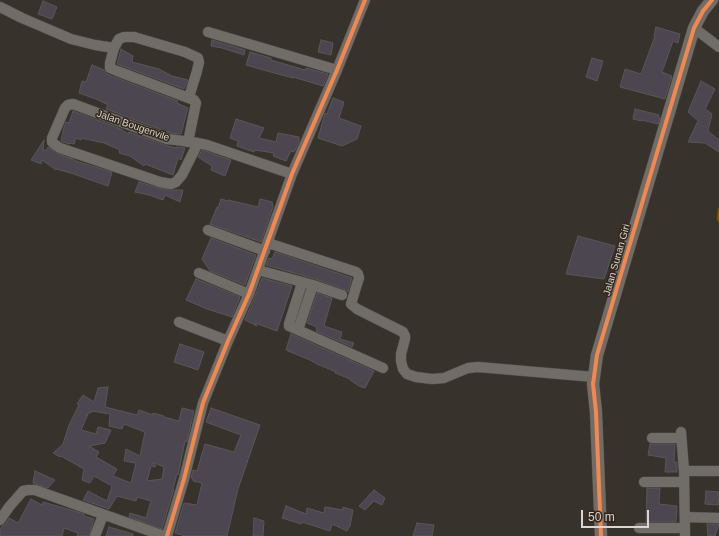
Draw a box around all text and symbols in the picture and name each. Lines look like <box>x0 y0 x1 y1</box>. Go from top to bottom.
street label: Jalan Bougenvile <box>95 108 171 144</box>
street label: Jalan Sunan Giri <box>601 223 633 297</box>
scale bar <box>583 502 651 528</box>
text: 50 m <box>588 510 615 524</box>

